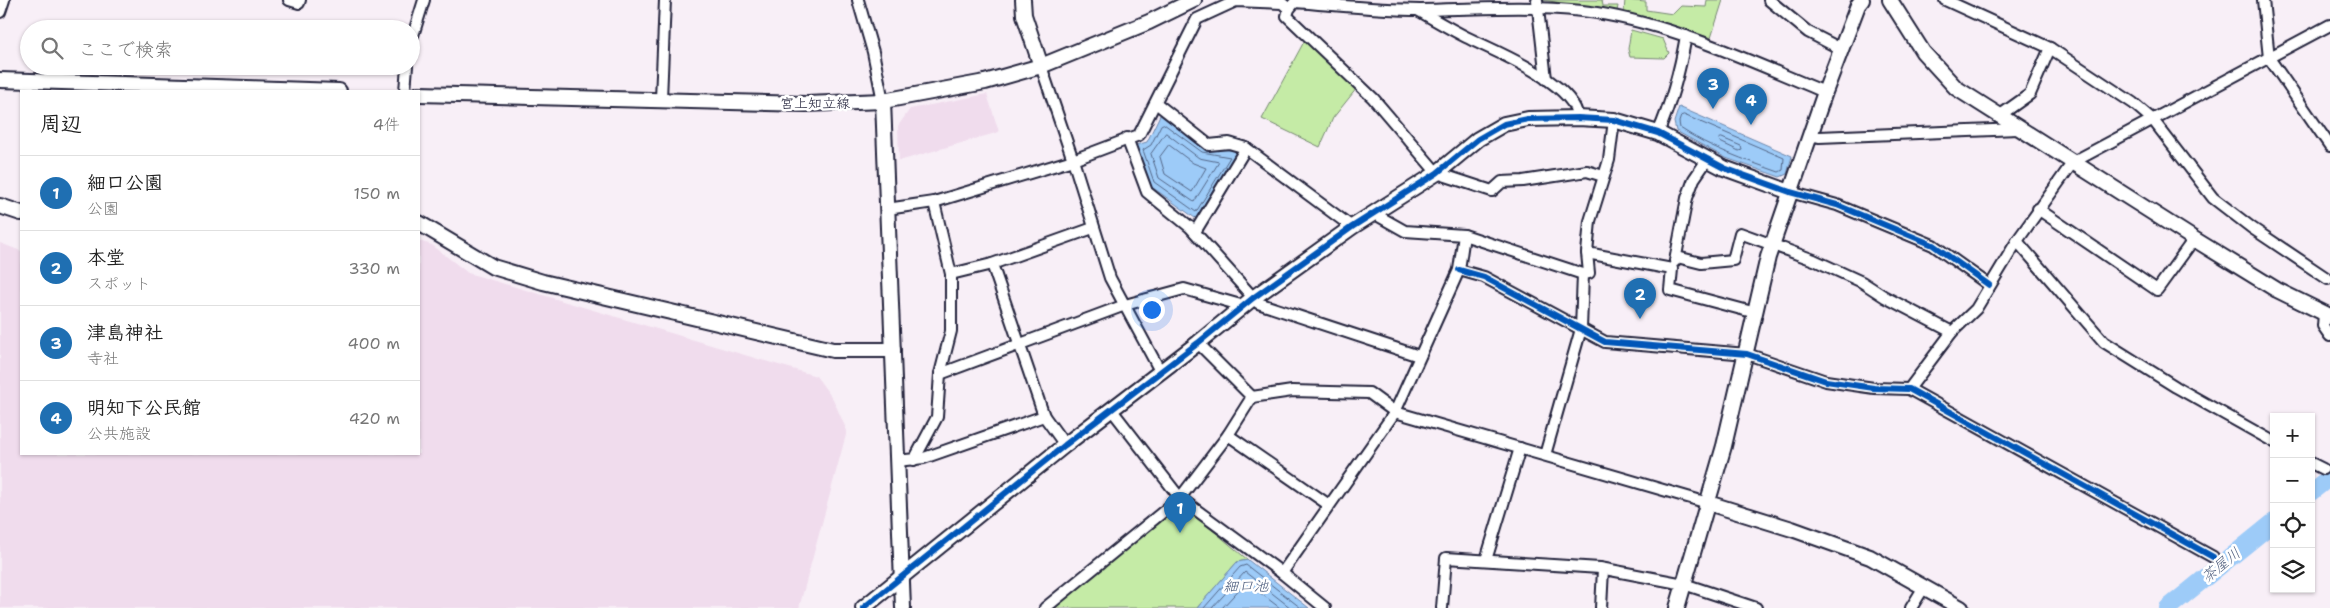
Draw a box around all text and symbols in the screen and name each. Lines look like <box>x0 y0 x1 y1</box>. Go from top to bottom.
search box <box>20 20 420 75</box>
icon: search <box>38 34 66 62</box>
text: ここで検索 <box>78 37 173 62</box>
pin: 3 <box>1697 68 1729 109</box>
pin: 4 <box>1735 84 1767 125</box>
street label: 宮上知立線 <box>780 94 850 112</box>
text: 周辺 <box>40 110 82 138</box>
text: 4件 <box>373 114 400 135</box>
text: 細口公園 <box>87 170 163 195</box>
text: 1 <box>52 183 60 204</box>
text: 150 m <box>353 183 400 204</box>
text: 公園 <box>87 198 119 219</box>
text: 本堂 <box>87 245 125 270</box>
text: 2 <box>50 258 62 279</box>
text: 330 m <box>348 258 400 279</box>
text: スポット <box>87 273 151 294</box>
pin: 2 <box>1624 278 1656 319</box>
your location <box>1139 297 1165 323</box>
text: 津島神社 <box>87 320 163 345</box>
text: 3 <box>50 333 62 354</box>
text: 400 m <box>347 333 400 354</box>
text: 寺社 <box>87 348 119 369</box>
text: 明知下公民館 <box>87 395 201 420</box>
text: 4 <box>50 408 62 429</box>
text: 420 m <box>349 408 400 429</box>
map controls <box>2270 413 2315 593</box>
button: + <box>2270 413 2315 458</box>
text: 公共施設 <box>87 423 151 444</box>
button: − <box>2270 458 2315 503</box>
pin: 1 <box>1164 492 1196 533</box>
button: locate <box>2270 503 2315 548</box>
water label: 茶屋川 <box>2197 543 2245 587</box>
button: layers <box>2270 548 2315 593</box>
water label: 細口池 <box>1223 576 1269 596</box>

